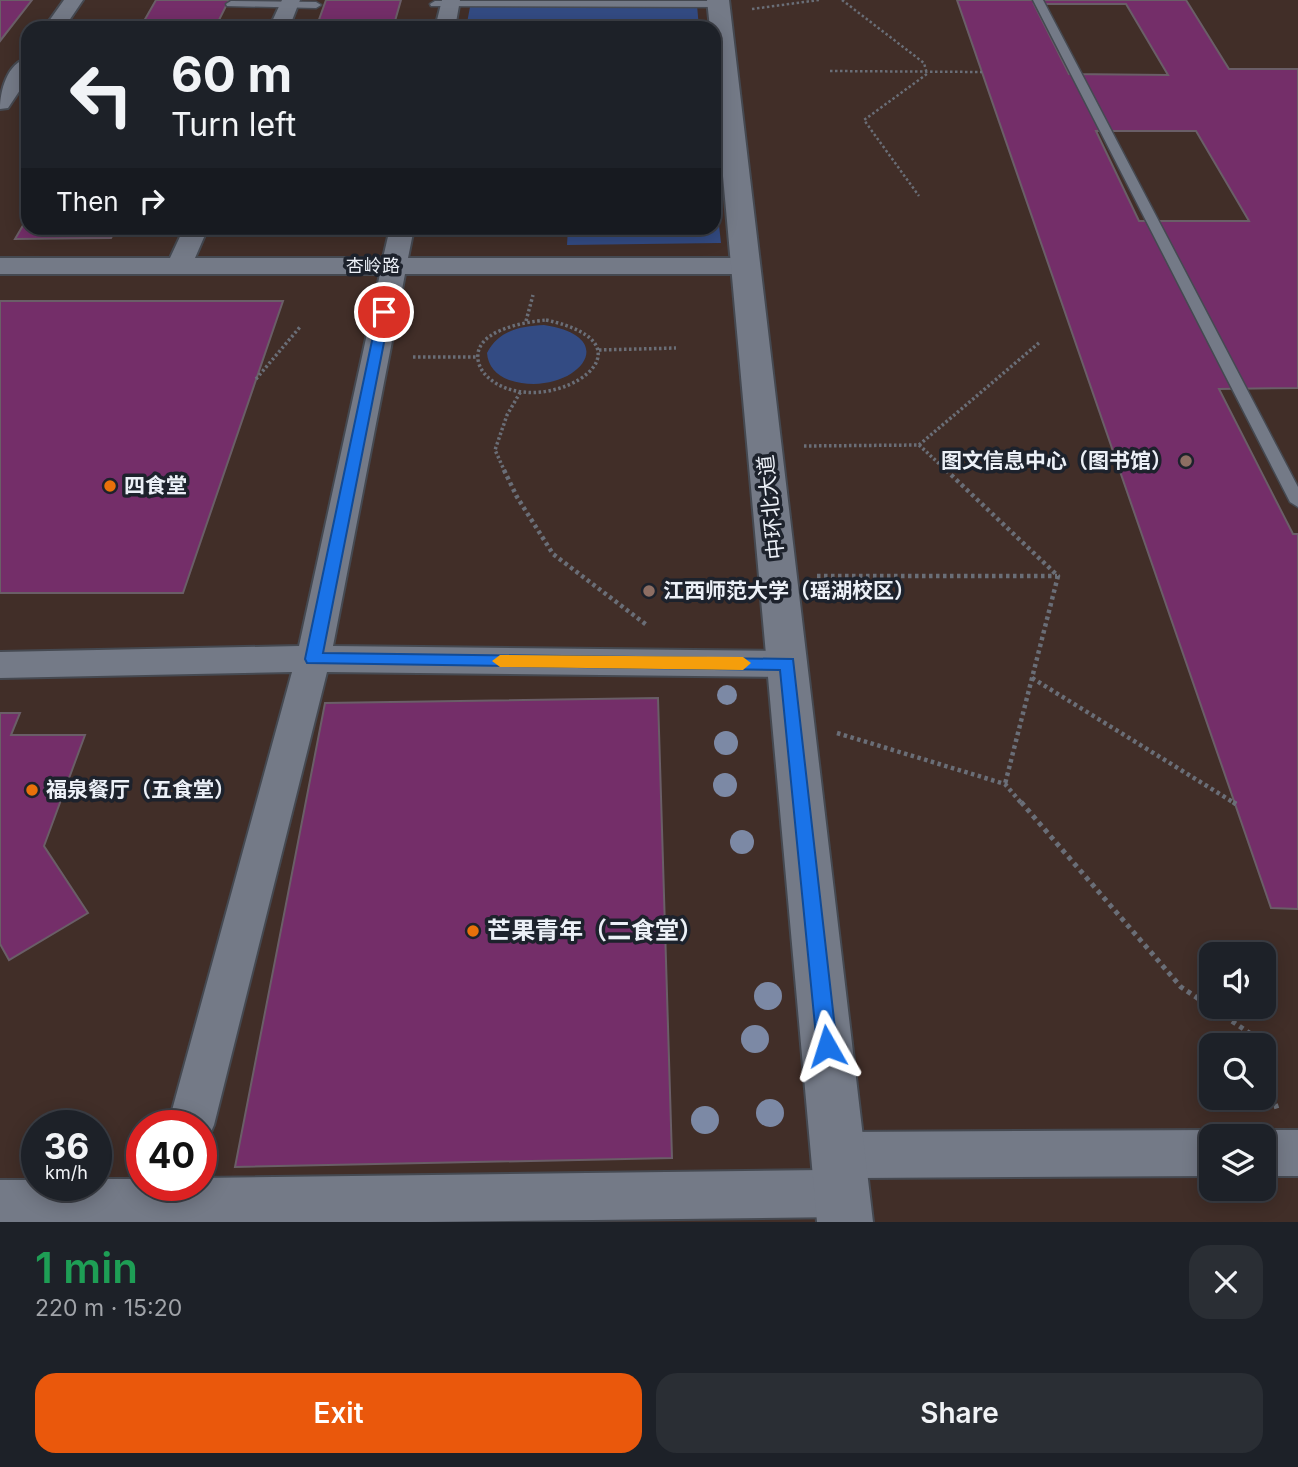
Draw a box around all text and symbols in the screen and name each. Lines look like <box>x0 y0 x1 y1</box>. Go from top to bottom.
text: 60 m <box>171 45 292 104</box>
icon: left <box>56 49 147 140</box>
text: Turn left <box>171 105 296 144</box>
icon: right <box>133 182 171 220</box>
text: Then <box>56 186 119 217</box>
street label: 杏岭路 <box>346 255 400 276</box>
pin <box>354 282 414 342</box>
icon: arrive <box>365 293 403 331</box>
place label: 图文信息中心（图书馆） <box>941 448 1172 473</box>
marker: 图文信息中心（图书馆） <box>1178 453 1194 469</box>
street label: 中环北大道 <box>753 454 788 561</box>
place label: 四食堂 <box>124 473 187 498</box>
marker: 四食堂 <box>102 478 118 494</box>
place label: 江西师范大学（瑶湖校区） <box>663 578 915 603</box>
marker: 江西师范大学（瑶湖校区） <box>641 583 657 599</box>
place label: 福泉餐厅（五食堂） <box>46 777 235 802</box>
marker: 福泉餐厅（五食堂） <box>24 782 40 798</box>
place label: 芒果青年（二食堂） <box>487 916 703 945</box>
marker: 芒果青年（二食堂） <box>465 923 481 939</box>
map controls <box>1199 942 1276 1201</box>
button: sound <box>1199 942 1276 1019</box>
position arrow <box>790 1009 864 1083</box>
button: search <box>1199 1033 1276 1110</box>
speed limit sign: 40 <box>126 1110 217 1201</box>
button: layers <box>1199 1124 1276 1201</box>
text: 36 <box>44 1125 89 1167</box>
text: km/h <box>45 1162 88 1183</box>
text: 1 min <box>35 1242 138 1293</box>
button: close <box>1189 1245 1263 1319</box>
text: 220 m · 15:20 <box>35 1294 182 1322</box>
button: Exit <box>35 1373 642 1453</box>
button: Share <box>656 1373 1263 1453</box>

